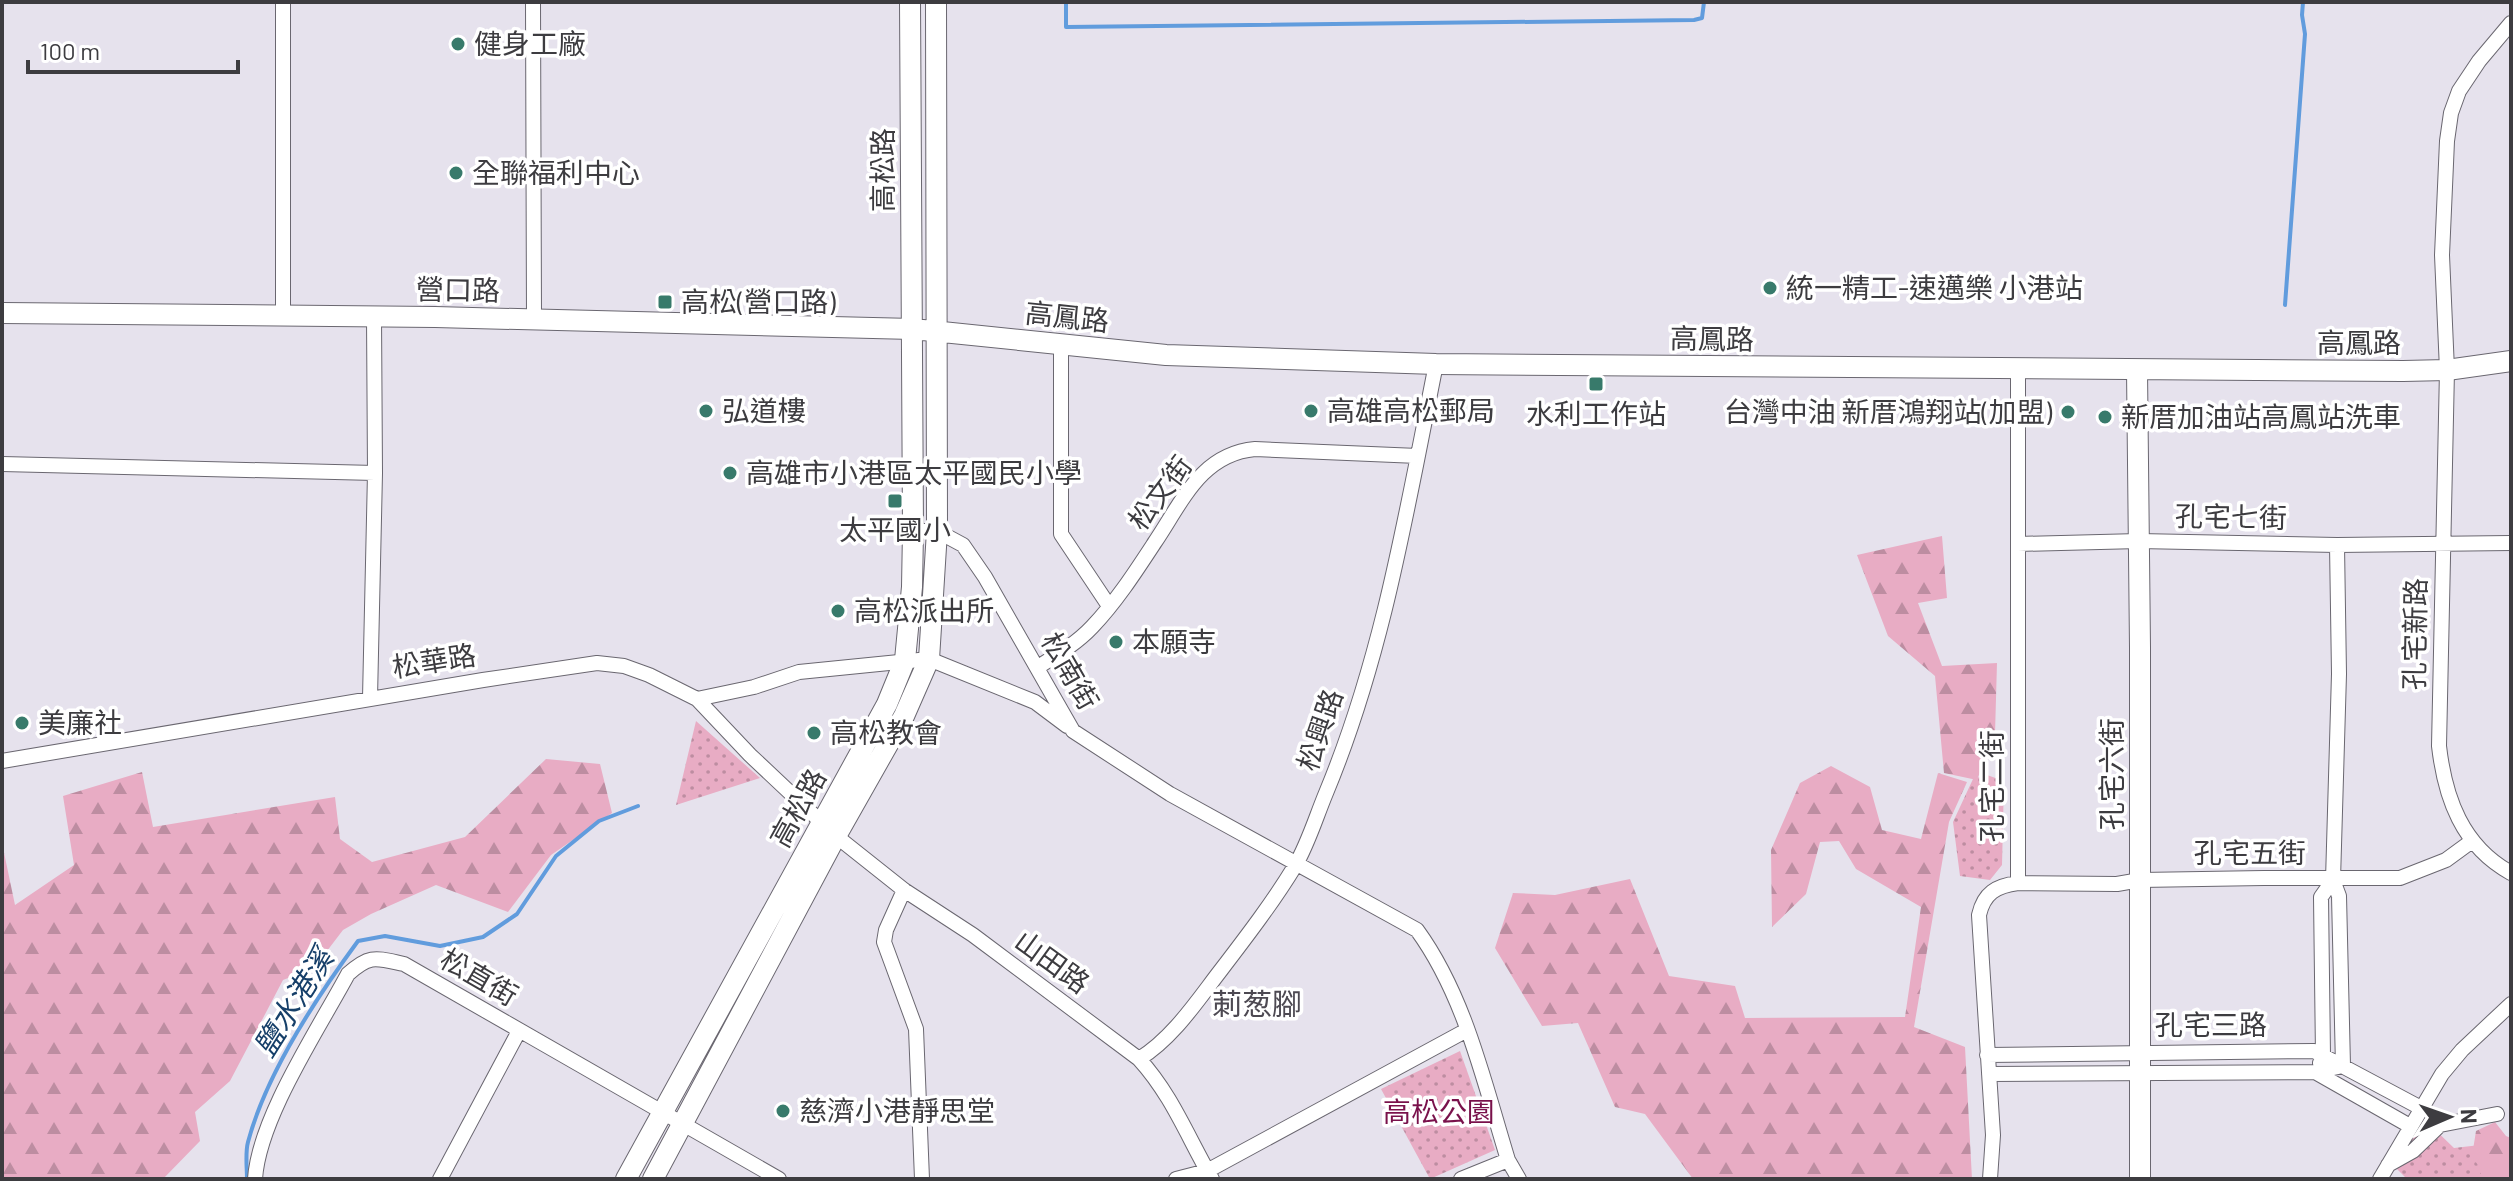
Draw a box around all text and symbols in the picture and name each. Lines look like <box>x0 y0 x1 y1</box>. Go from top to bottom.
scale bar <box>28 24 238 74</box>
place label: 健身工廠 <box>474 26 586 60</box>
marker: 健身工廠 <box>449 35 467 53</box>
text: 100 m <box>40 36 100 65</box>
street label: 高松路 <box>865 128 899 212</box>
place label: 全聯福利中心 <box>472 155 640 189</box>
marker: 全聯福利中心 <box>447 164 465 182</box>
place label: 統一精工-速邁樂 小港站 <box>1786 270 2083 304</box>
street label: 營口路 <box>416 271 500 307</box>
marker: 統一精工-速邁樂 小港站 <box>1761 279 1779 297</box>
place label: 高松(營口路) <box>681 284 836 318</box>
marker: 高松(營口路) <box>656 293 674 311</box>
street label: 高鳳路 <box>1024 295 1111 337</box>
street label: 高鳳路 <box>1670 320 1754 356</box>
street label: 高鳳路 <box>2317 325 2401 359</box>
marker: 水利工作站 <box>1587 375 1605 393</box>
place label: 弘道樓 <box>722 393 806 427</box>
place label: 高雄高松郵局 <box>1327 393 1495 427</box>
place label: 台灣中油 新厝鴻翔站(加盟) <box>1724 394 2053 428</box>
place label: 水利工作站 <box>1526 396 1666 430</box>
place label: 新厝加油站高鳳站洗車 <box>2121 399 2401 433</box>
marker: 弘道樓 <box>697 402 715 420</box>
marker: 高雄高松郵局 <box>1302 402 1320 420</box>
marker: 台灣中油 新厝鴻翔站(加盟) <box>2059 403 2077 421</box>
marker: 新厝加油站高鳳站洗車 <box>2096 408 2114 426</box>
street label: 松文街 <box>1120 449 1198 536</box>
place label: 高雄市小港區太平國民小學 <box>746 455 1082 489</box>
marker: 高雄市小港區太平國民小學 <box>721 464 739 482</box>
marker: 太平國小 <box>886 492 904 510</box>
street label: 孔宅七街 <box>2175 498 2287 534</box>
place label: 太平國小 <box>839 512 951 546</box>
street label: 孔宅新路 <box>2396 578 2432 690</box>
place label: 高松派出所 <box>854 593 994 627</box>
marker: 高松派出所 <box>829 602 847 620</box>
place label: 本願寺 <box>1132 624 1216 658</box>
street label: 松南街 <box>1035 626 1107 715</box>
marker: 本願寺 <box>1107 633 1125 651</box>
street label: 松華路 <box>390 637 478 683</box>
street label: 松興路 <box>1289 684 1349 775</box>
place label: 美廉社 <box>38 705 122 739</box>
marker: 美廉社 <box>13 714 31 732</box>
place label: 高松教會 <box>830 715 942 749</box>
street label: 孔宅六街 <box>2094 718 2128 830</box>
marker: 高松教會 <box>805 724 823 742</box>
street label: 孔宅二街 <box>1974 730 2008 842</box>
street label: 高松路 <box>762 763 832 852</box>
street label: 孔宅五街 <box>2194 835 2306 869</box>
street label: 山田路 <box>1009 923 1097 1000</box>
water label: 鹽水港溪 <box>245 938 341 1062</box>
street label: 松直街 <box>435 940 524 1012</box>
district label: 莿葱腳 <box>1212 985 1302 1021</box>
street label: 孔宅三路 <box>2155 1007 2267 1041</box>
north arrow <box>2409 1077 2489 1157</box>
place label: 慈濟小港靜思堂 <box>799 1093 995 1127</box>
park label: 高松公園 <box>1383 1094 1495 1128</box>
marker: 慈濟小港靜思堂 <box>774 1102 792 1120</box>
text: N <box>2457 1108 2483 1124</box>

